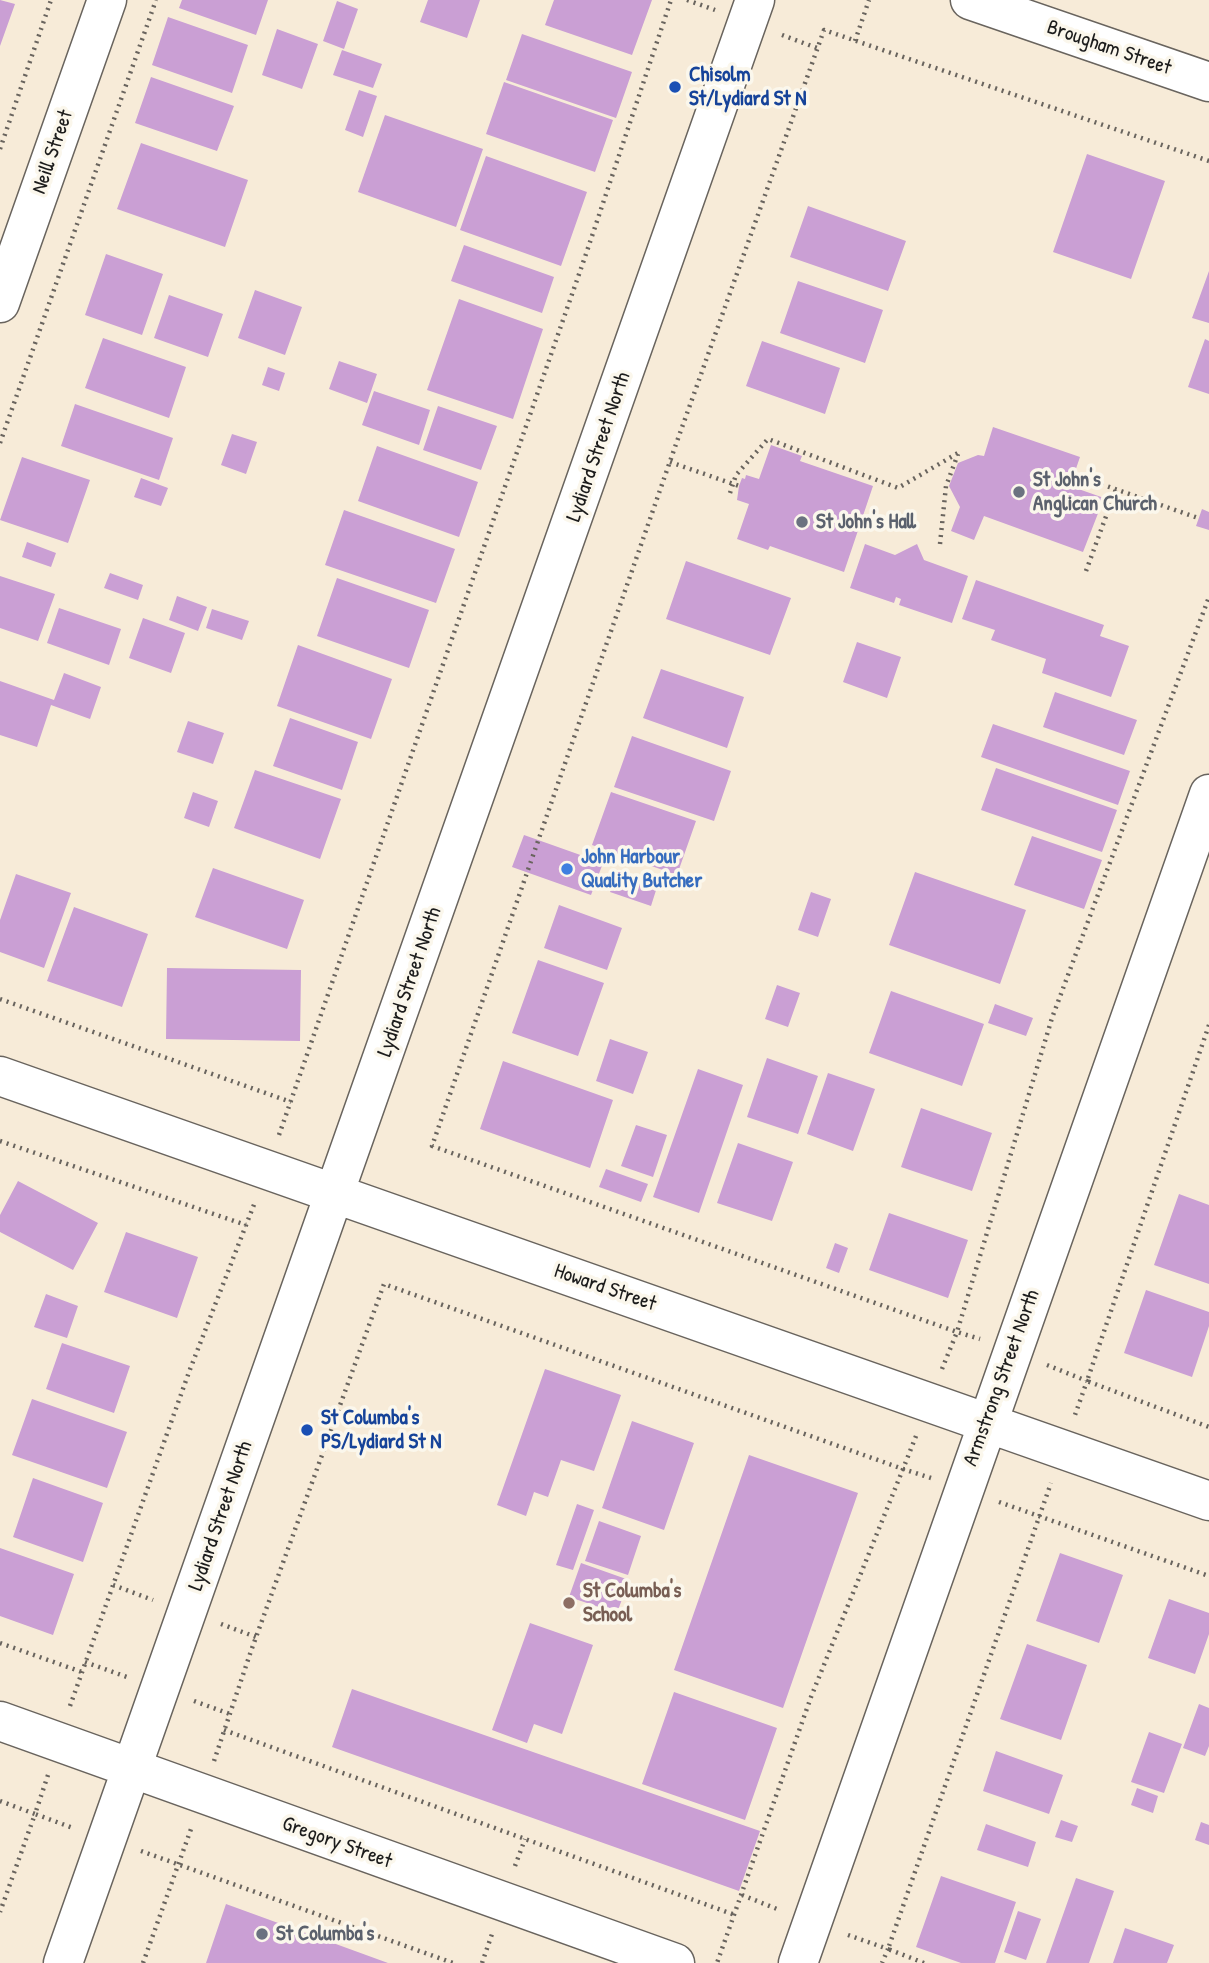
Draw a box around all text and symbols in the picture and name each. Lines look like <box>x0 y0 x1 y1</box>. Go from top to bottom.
street label: Brougham Street <box>1043 15 1175 81</box>
place label: Chisolm St/Lydiard St N <box>689 62 807 112</box>
marker: Chisolm St/Lydiard St N <box>667 79 683 95</box>
street label: Neill Street <box>27 107 79 197</box>
street label: Lydiard Street North <box>562 369 636 525</box>
place label: St John's Anglican Church <box>1033 467 1157 517</box>
marker: St John's Anglican Church <box>1011 484 1027 500</box>
place label: St John's Hall <box>816 509 916 535</box>
marker: St John's Hall <box>794 514 810 530</box>
place label: John Harbour Quality Butcher <box>581 844 702 894</box>
marker: John Harbour Quality Butcher <box>559 861 575 877</box>
street label: Lydiard Street North <box>373 904 447 1060</box>
street label: Howard Street <box>551 1259 659 1317</box>
street label: Armstrong Street North <box>958 1286 1046 1470</box>
place label: St Columba's PS/Lydiard St N <box>321 1405 441 1455</box>
marker: St Columba's PS/Lydiard St N <box>299 1422 315 1438</box>
street label: Lydiard Street North <box>184 1438 258 1594</box>
place label: St Columba's School <box>583 1578 681 1628</box>
marker: St Columba's School <box>561 1595 577 1611</box>
street label: Gregory Street <box>279 1811 395 1875</box>
place label: St Columba's <box>276 1921 374 1947</box>
marker: St Columba's <box>254 1926 270 1942</box>

